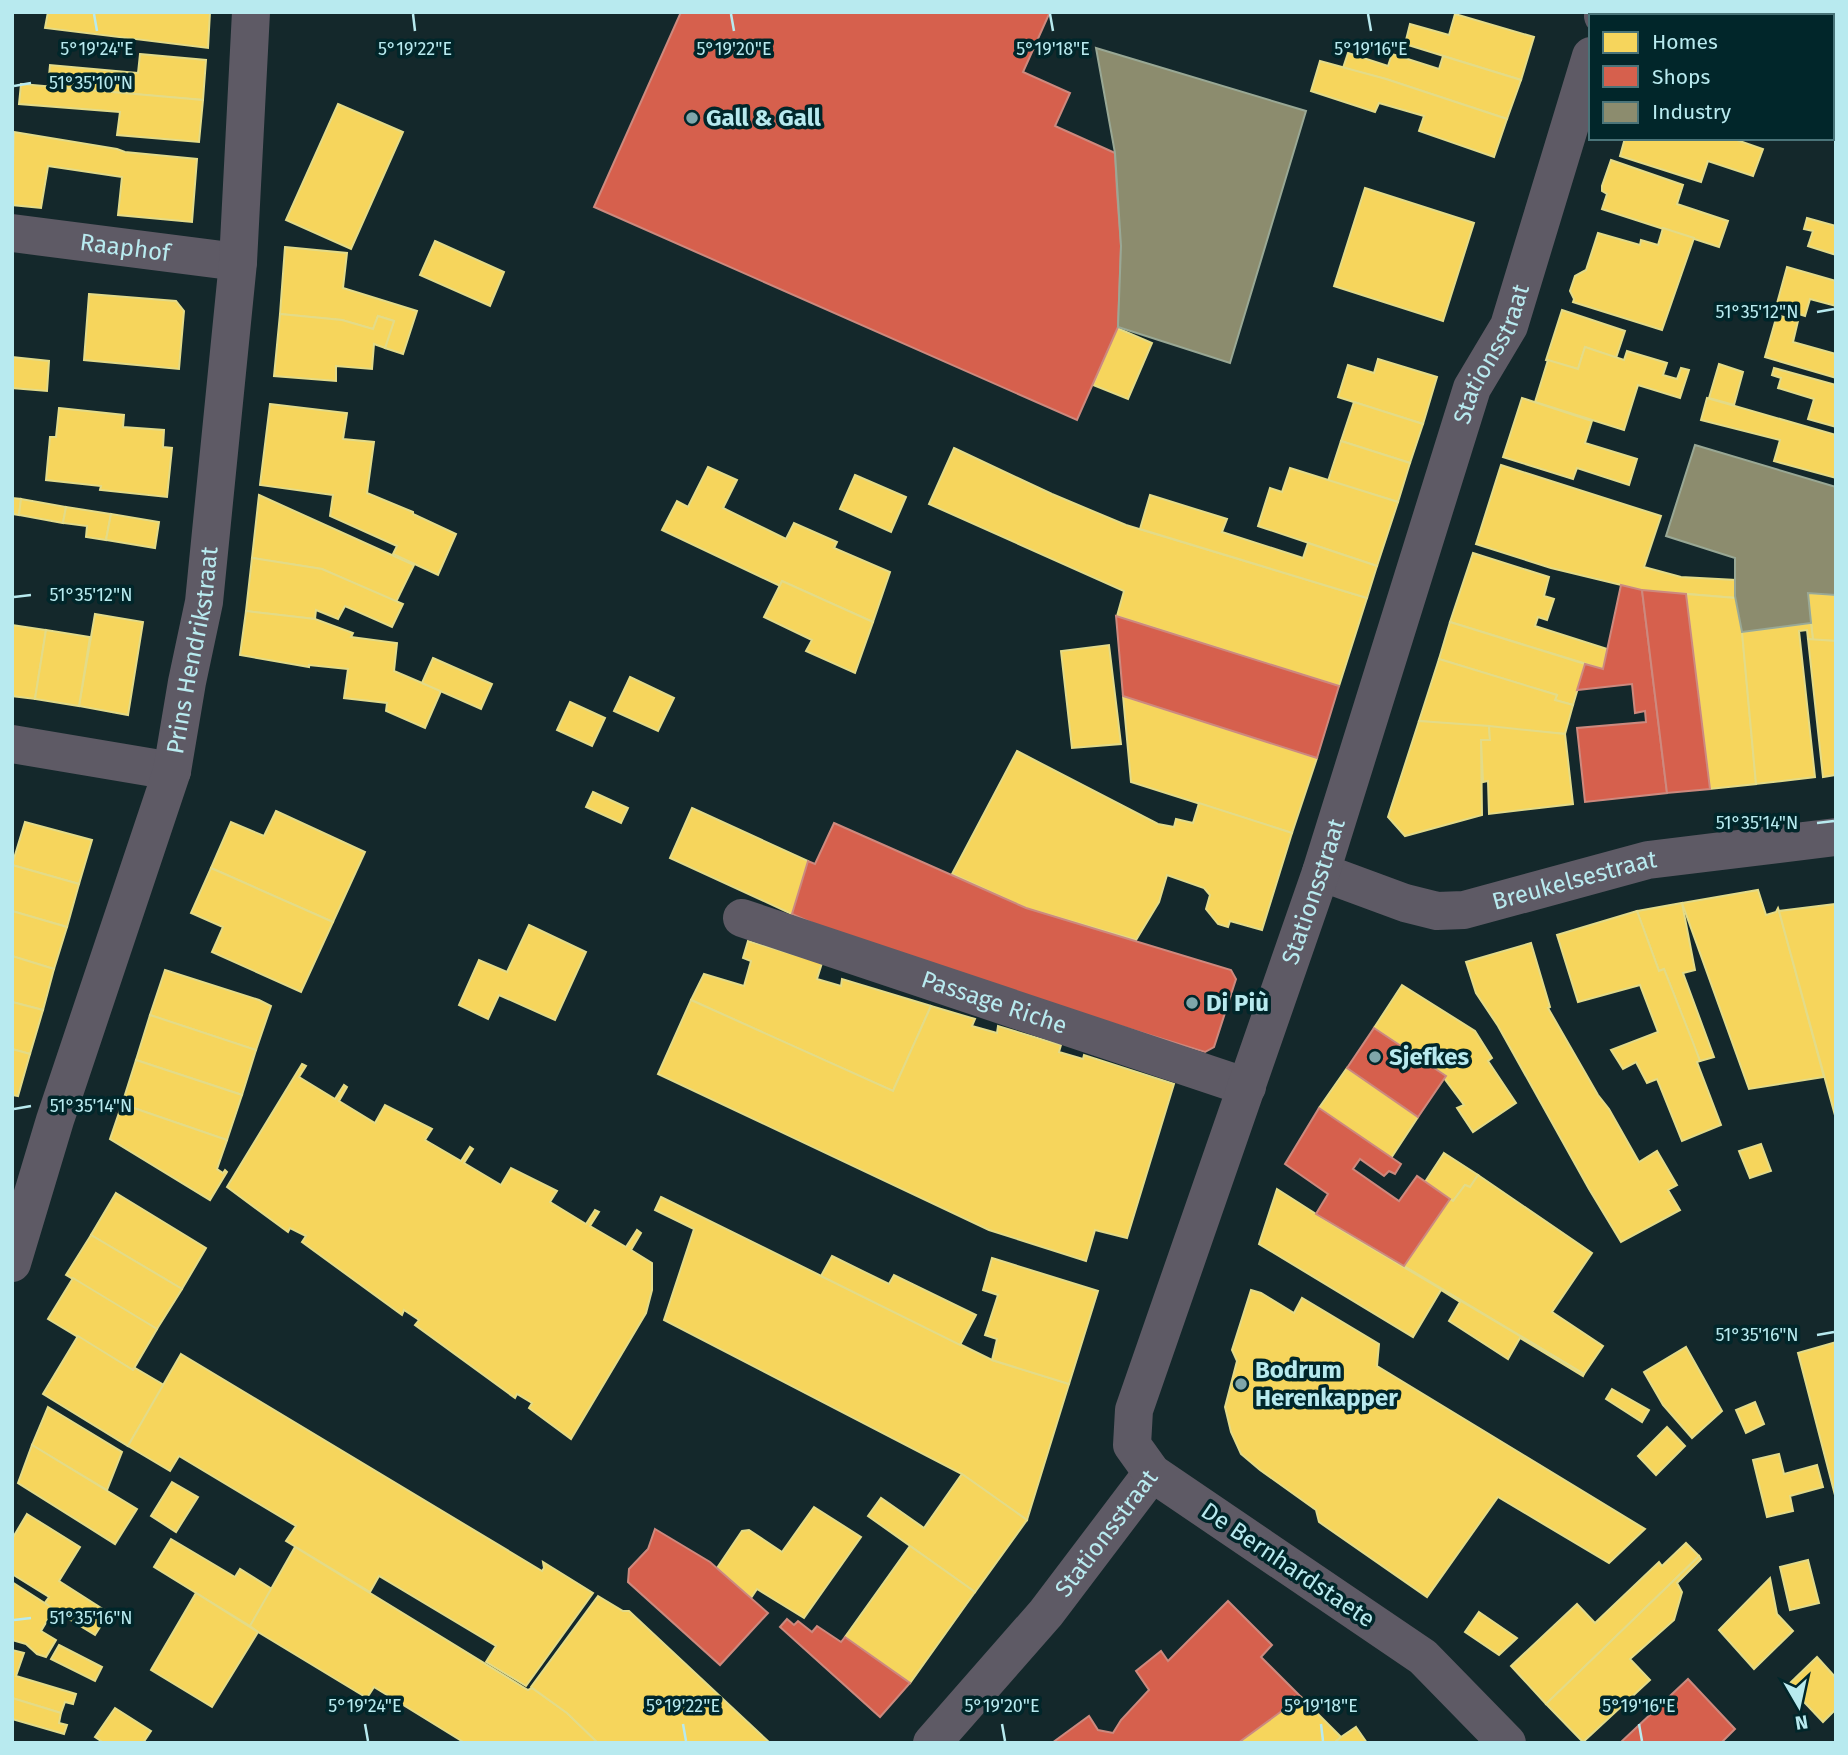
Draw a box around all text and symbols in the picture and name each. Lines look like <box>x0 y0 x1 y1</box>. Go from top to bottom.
legend <box>1589 14 1834 140</box>
text: Homes <box>1652 29 1718 55</box>
text: 5°19'24"E <box>60 38 134 60</box>
text: 5°19'22"E <box>378 38 452 60</box>
text: 5°19'20"E <box>696 38 772 60</box>
text: 5°19'18"E <box>1016 38 1090 60</box>
text: 5°19'16"E <box>1334 38 1408 60</box>
text: Shops <box>1652 64 1710 90</box>
text: 51°35'10"N <box>49 72 133 94</box>
text: Industry <box>1652 99 1732 125</box>
place label: Gall & Gall <box>706 104 822 132</box>
marker: Gall & Gall <box>684 110 700 126</box>
street label: Raaphof <box>78 228 174 267</box>
street label: Stationsstraat <box>1448 280 1535 427</box>
text: 51°35'12"N <box>1716 301 1798 323</box>
street label: Prins Hendrikstraat <box>161 545 224 756</box>
text: 51°35'12"N <box>50 584 132 606</box>
text: 51°35'14"N <box>1716 812 1798 834</box>
street label: Stationsstraat <box>1276 815 1351 968</box>
street label: Breukelsestraat <box>1489 845 1659 916</box>
street label: Passage Riche <box>918 965 1071 1040</box>
place label: Di Più <box>1206 989 1269 1017</box>
marker: Di Più <box>1184 995 1200 1011</box>
place label: Sjefkes <box>1389 1043 1469 1071</box>
marker: Sjefkes <box>1367 1049 1383 1065</box>
text: 51°35'14"N <box>50 1095 132 1117</box>
text: 51°35'16"N <box>1715 1324 1799 1346</box>
place label: Bodrum Herenkapper <box>1255 1356 1398 1412</box>
marker: Bodrum Herenkapper <box>1233 1376 1249 1392</box>
street label: Stationsstraat <box>1049 1464 1164 1602</box>
street label: De Bernhardstaete <box>1196 1497 1380 1633</box>
text: 51°35'16"N <box>49 1607 133 1629</box>
north arrow <box>1764 1671 1834 1741</box>
text: 5°19'24"E <box>328 1695 402 1717</box>
text: 5°19'22"E <box>646 1695 720 1717</box>
text: 5°19'20"E <box>964 1695 1040 1717</box>
text: 5°19'18"E <box>1284 1695 1358 1717</box>
text: 5°19'16"E <box>1602 1695 1676 1717</box>
text: N <box>1794 1710 1810 1735</box>

